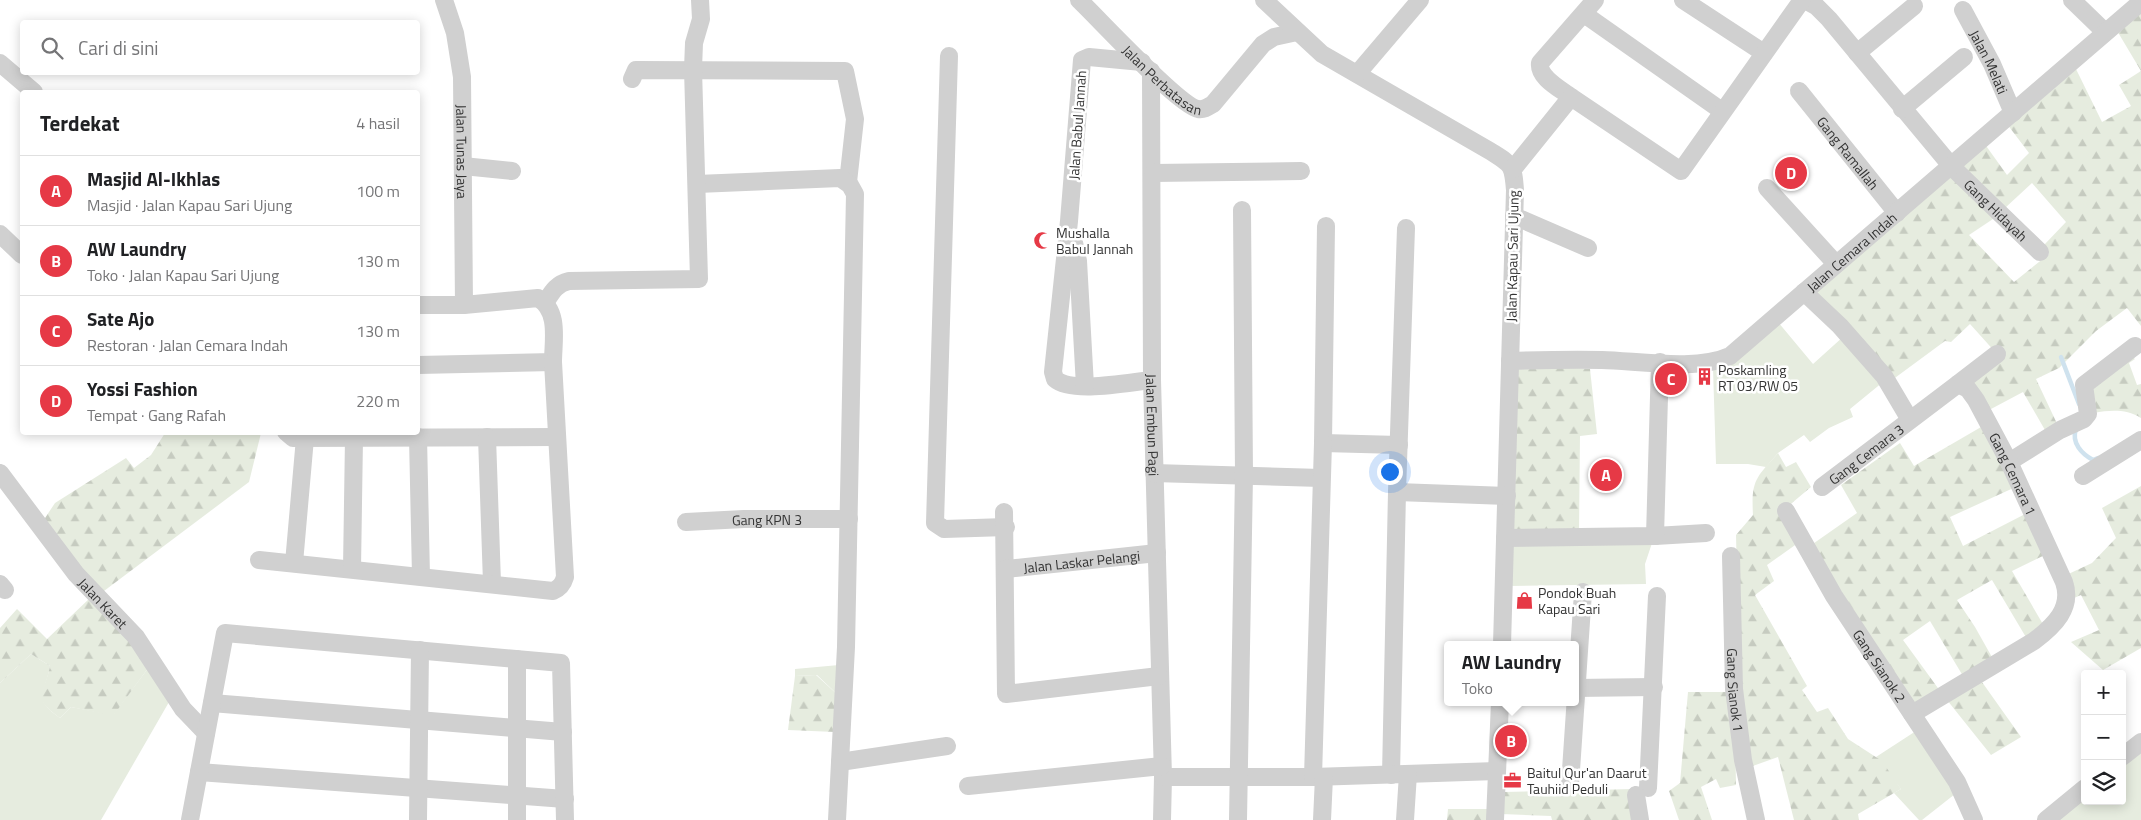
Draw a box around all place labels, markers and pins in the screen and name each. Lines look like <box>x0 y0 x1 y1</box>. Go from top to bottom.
pin: D <box>1775 154 1807 192</box>
place label: Mushalla Babul Jannah <box>1056 222 1133 259</box>
mosque icon: Mushalla Babul Jannah <box>1032 230 1052 250</box>
place label: Poskamling RT 03/RW 05 <box>1718 359 1798 396</box>
pin: C <box>1655 360 1687 398</box>
building icon: Poskamling RT 03/RW 05 <box>1694 367 1714 387</box>
pin: A <box>1590 456 1622 494</box>
place label: Pondok Buah Kapau Sari <box>1538 582 1616 619</box>
shop icon: Pondok Buah Kapau Sari <box>1514 590 1534 610</box>
pin: B <box>1495 722 1527 760</box>
place label: Baitul Qur'an Daarut Tauhiid Peduli <box>1527 762 1647 799</box>
office icon: Baitul Qur'an Daarut Tauhiid Peduli <box>1503 770 1523 790</box>

